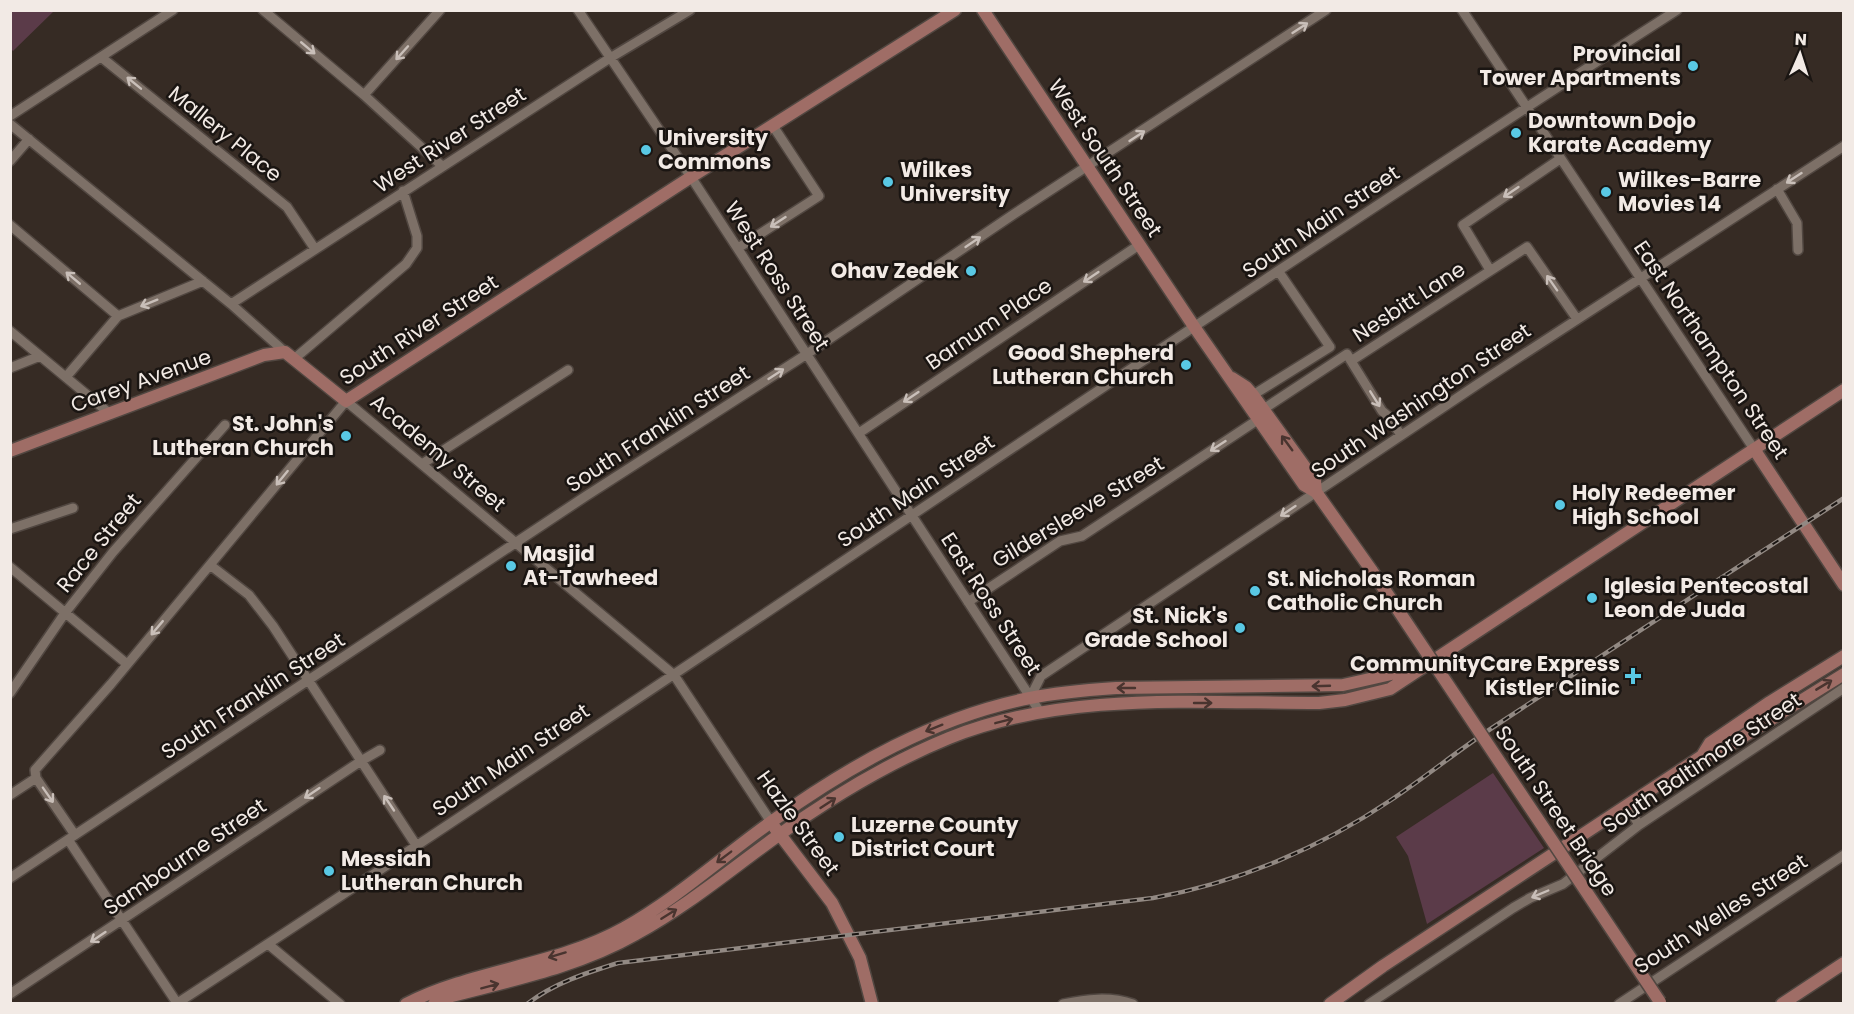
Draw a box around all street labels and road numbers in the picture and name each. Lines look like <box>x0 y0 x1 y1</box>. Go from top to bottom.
street label: West South Street <box>1042 73 1169 243</box>
street label: Mallery Place <box>162 79 288 188</box>
street label: West River Street <box>368 80 531 200</box>
street label: South Main Street <box>1236 158 1405 285</box>
street label: West Ross Street <box>718 195 837 356</box>
street label: East Northampton Street <box>1627 235 1796 465</box>
street label: Nesbitt Lane <box>1347 254 1471 349</box>
street label: South River Street <box>334 267 504 392</box>
street label: Barnum Place <box>920 271 1057 377</box>
street label: South Washington Street <box>1305 316 1536 485</box>
street label: Carey Avenue <box>67 342 215 419</box>
street label: South Franklin Street <box>560 358 755 499</box>
street label: Academy Street <box>364 387 512 518</box>
street label: South Main Street <box>831 427 1000 554</box>
street label: Gildersleeve Street <box>986 449 1169 574</box>
street label: Race Street <box>50 487 148 598</box>
street label: East Ross Street <box>934 527 1048 681</box>
street label: South Franklin Street <box>155 625 350 766</box>
street label: South Baltimore Street <box>1597 685 1807 840</box>
street label: South Main Street <box>426 696 595 823</box>
street label: South Street Bridge <box>1488 720 1624 902</box>
street label: Hazle Street <box>750 764 846 881</box>
street label: Sambourne Street <box>98 791 272 922</box>
street label: South Welles Street <box>1629 847 1813 980</box>

